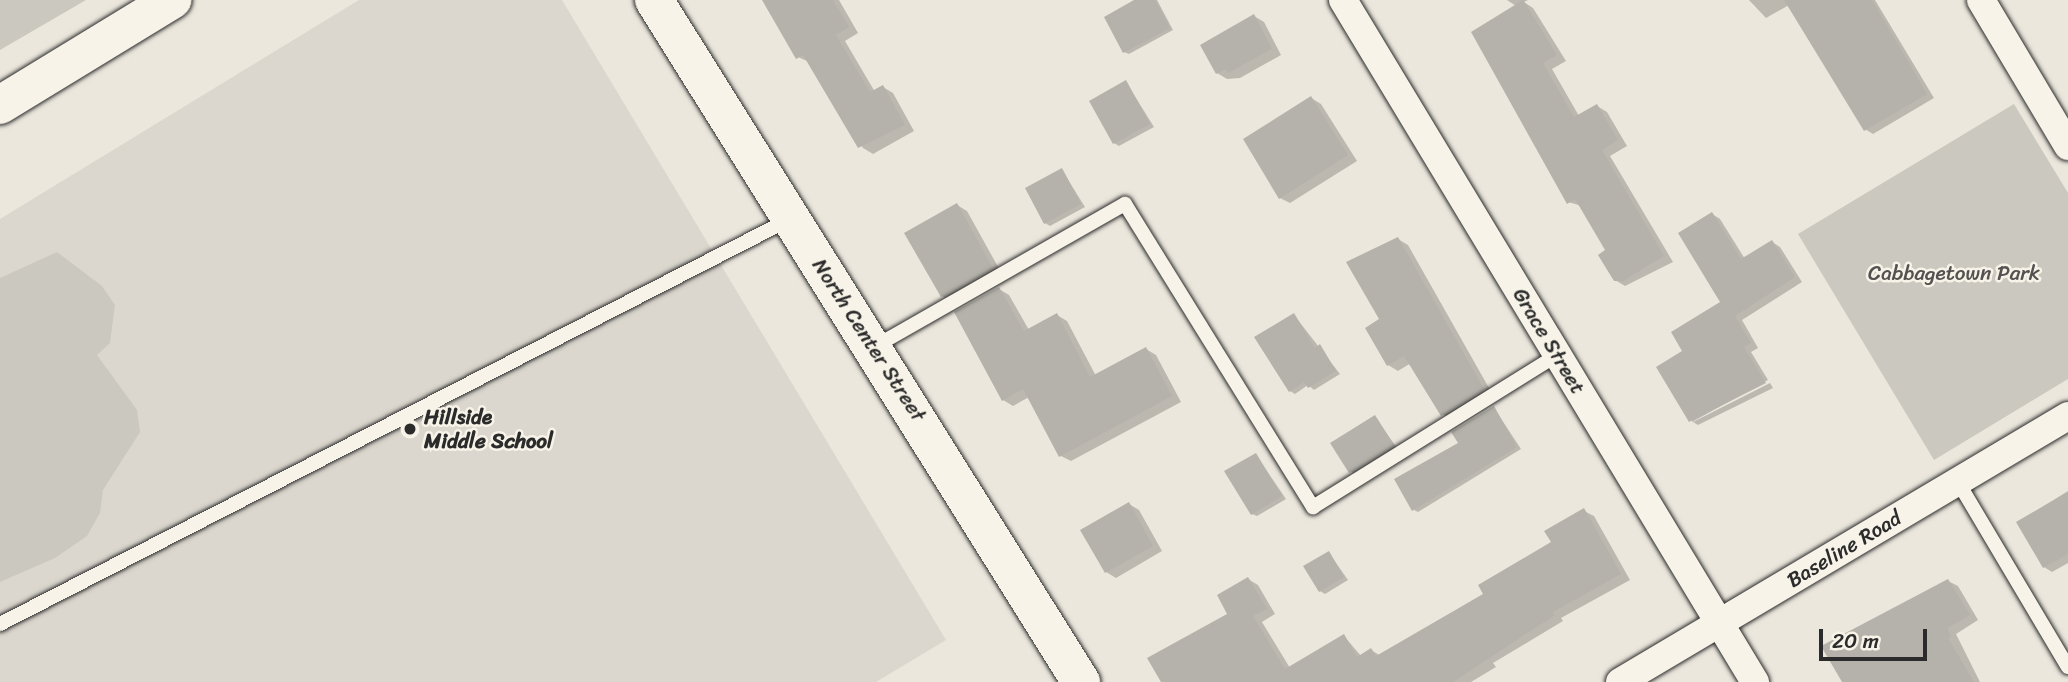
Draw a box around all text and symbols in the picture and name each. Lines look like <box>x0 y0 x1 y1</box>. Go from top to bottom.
street label: North Center Street <box>807 254 931 426</box>
park label: Cabbagetown Park <box>1868 260 2040 286</box>
street label: Grace Street <box>1507 283 1591 399</box>
place label: Hillside Middle School <box>424 404 553 454</box>
marker: Hillside Middle School <box>402 421 418 437</box>
street label: Baseline Road <box>1782 505 1906 593</box>
scale bar <box>1823 616 1932 660</box>
text: 20 m <box>1832 622 1879 660</box>

